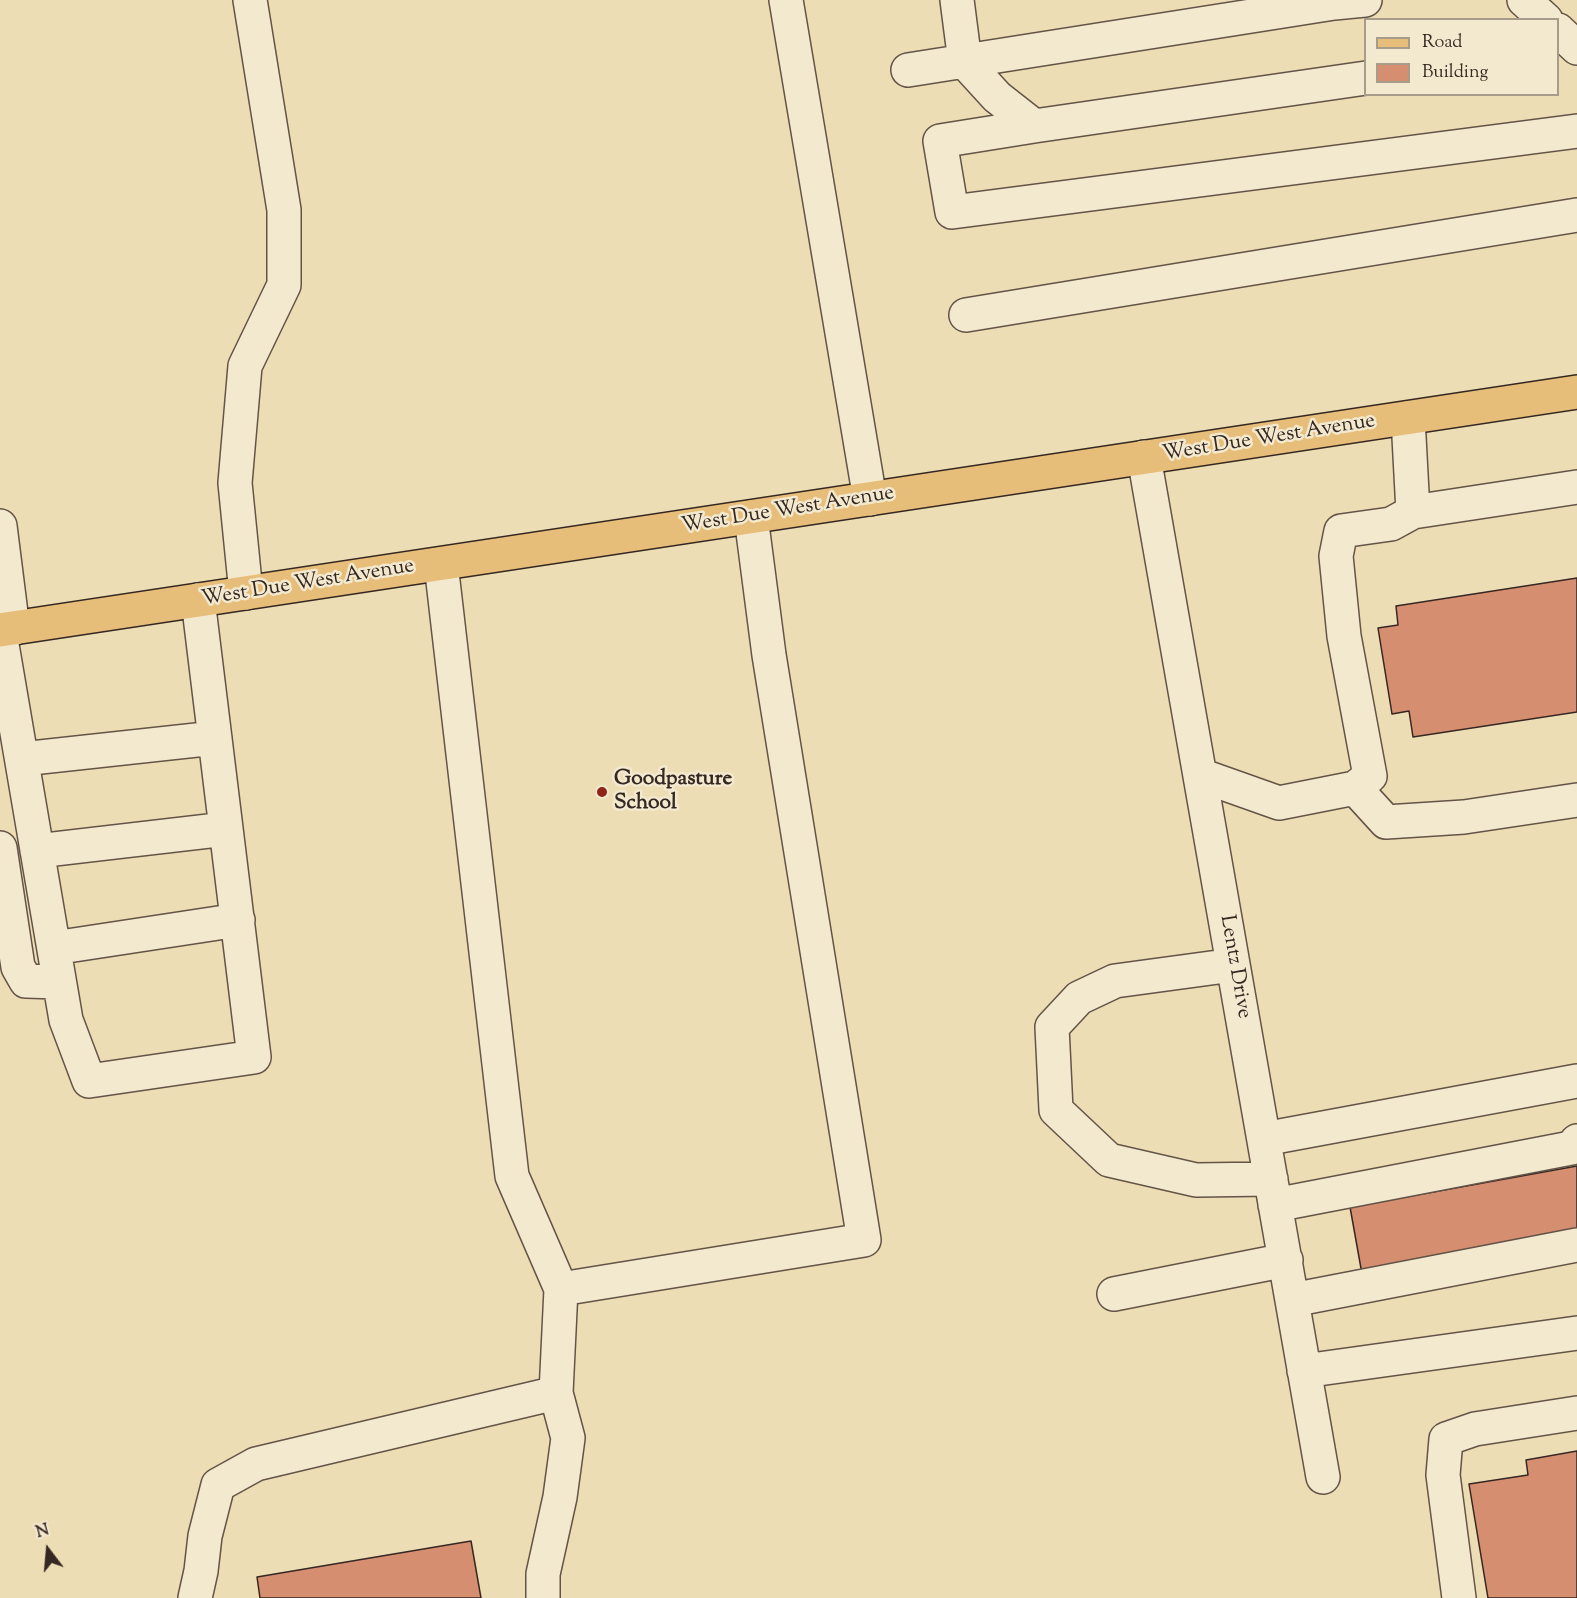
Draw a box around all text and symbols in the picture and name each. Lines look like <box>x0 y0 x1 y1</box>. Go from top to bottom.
legend <box>1364 18 1559 96</box>
text: Road <box>1422 30 1462 56</box>
text: Building <box>1422 60 1488 86</box>
street label: West Due West Avenue <box>1161 410 1377 468</box>
street label: West Due West Avenue <box>680 482 896 540</box>
street label: West Due West Avenue <box>200 555 416 613</box>
place label: Goodpasture School <box>614 767 732 817</box>
marker: Goodpasture School <box>595 785 609 799</box>
street label: Lentz Drive <box>1212 913 1256 1021</box>
text: N <box>34 1519 52 1545</box>
north arrow <box>18 1520 78 1580</box>

